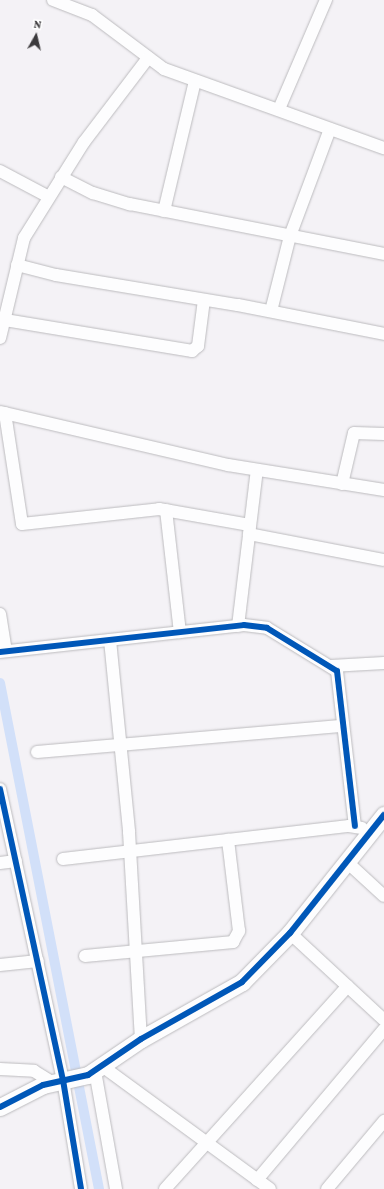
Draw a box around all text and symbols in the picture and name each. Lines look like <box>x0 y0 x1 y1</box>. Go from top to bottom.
north arrow <box>16 16 56 56</box>
text: N <box>33 18 42 31</box>

